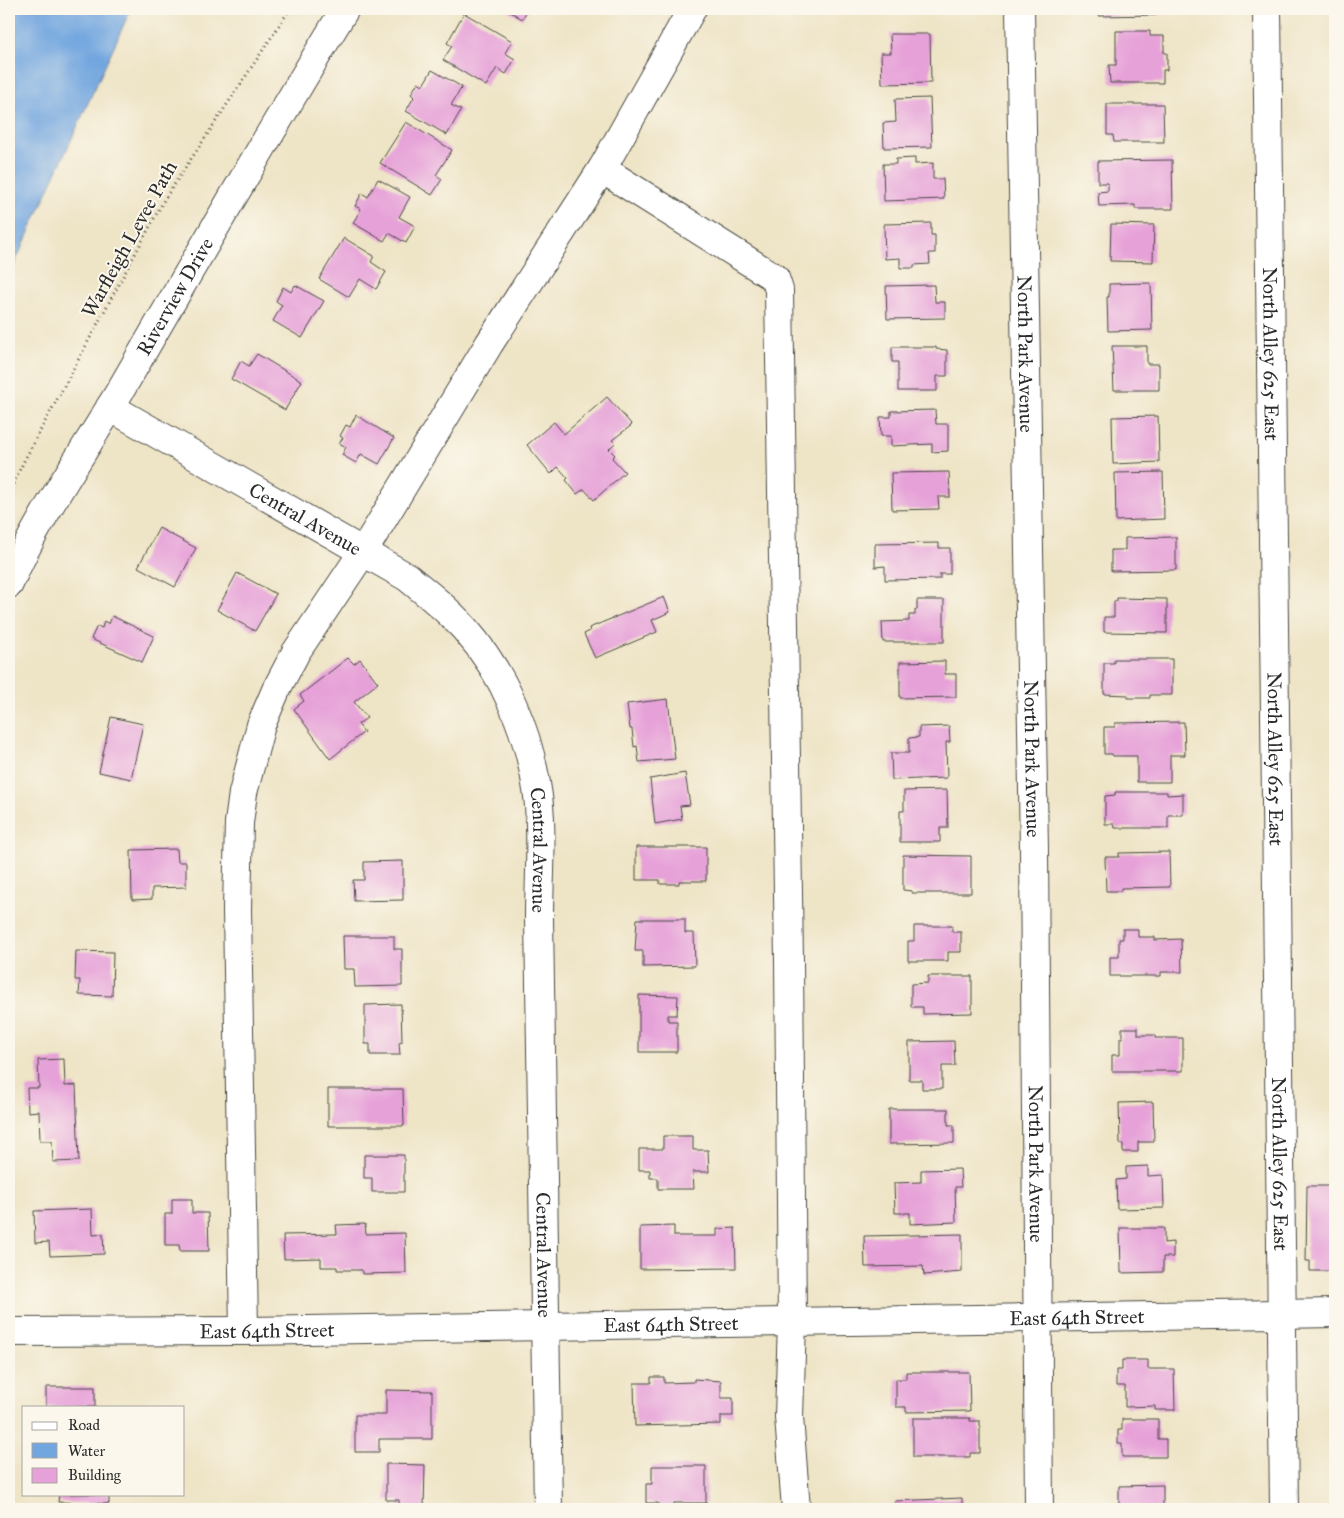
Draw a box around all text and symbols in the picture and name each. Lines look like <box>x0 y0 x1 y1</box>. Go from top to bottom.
street label: Warfleigh Levee Path <box>76 157 183 322</box>
street label: Riverview Drive <box>131 233 218 360</box>
street label: North Alley 625 East <box>1258 267 1284 441</box>
street label: North Park Avenue <box>1012 275 1039 433</box>
street label: Central Avenue <box>245 477 366 560</box>
street label: North Alley 625 East <box>1263 672 1288 846</box>
street label: North Park Avenue <box>1019 680 1046 838</box>
street label: Central Avenue <box>525 786 553 913</box>
street label: North Alley 625 East <box>1267 1077 1293 1251</box>
street label: North Park Avenue <box>1024 1085 1049 1243</box>
street label: Central Avenue <box>531 1192 557 1318</box>
street label: East 64th Street <box>1009 1304 1145 1330</box>
street label: East 64th Street <box>603 1311 739 1337</box>
street label: East 64th Street <box>199 1318 335 1343</box>
legend <box>22 1406 185 1496</box>
text: Road <box>68 1416 100 1434</box>
text: Water <box>68 1442 105 1460</box>
text: Building <box>68 1466 122 1484</box>

